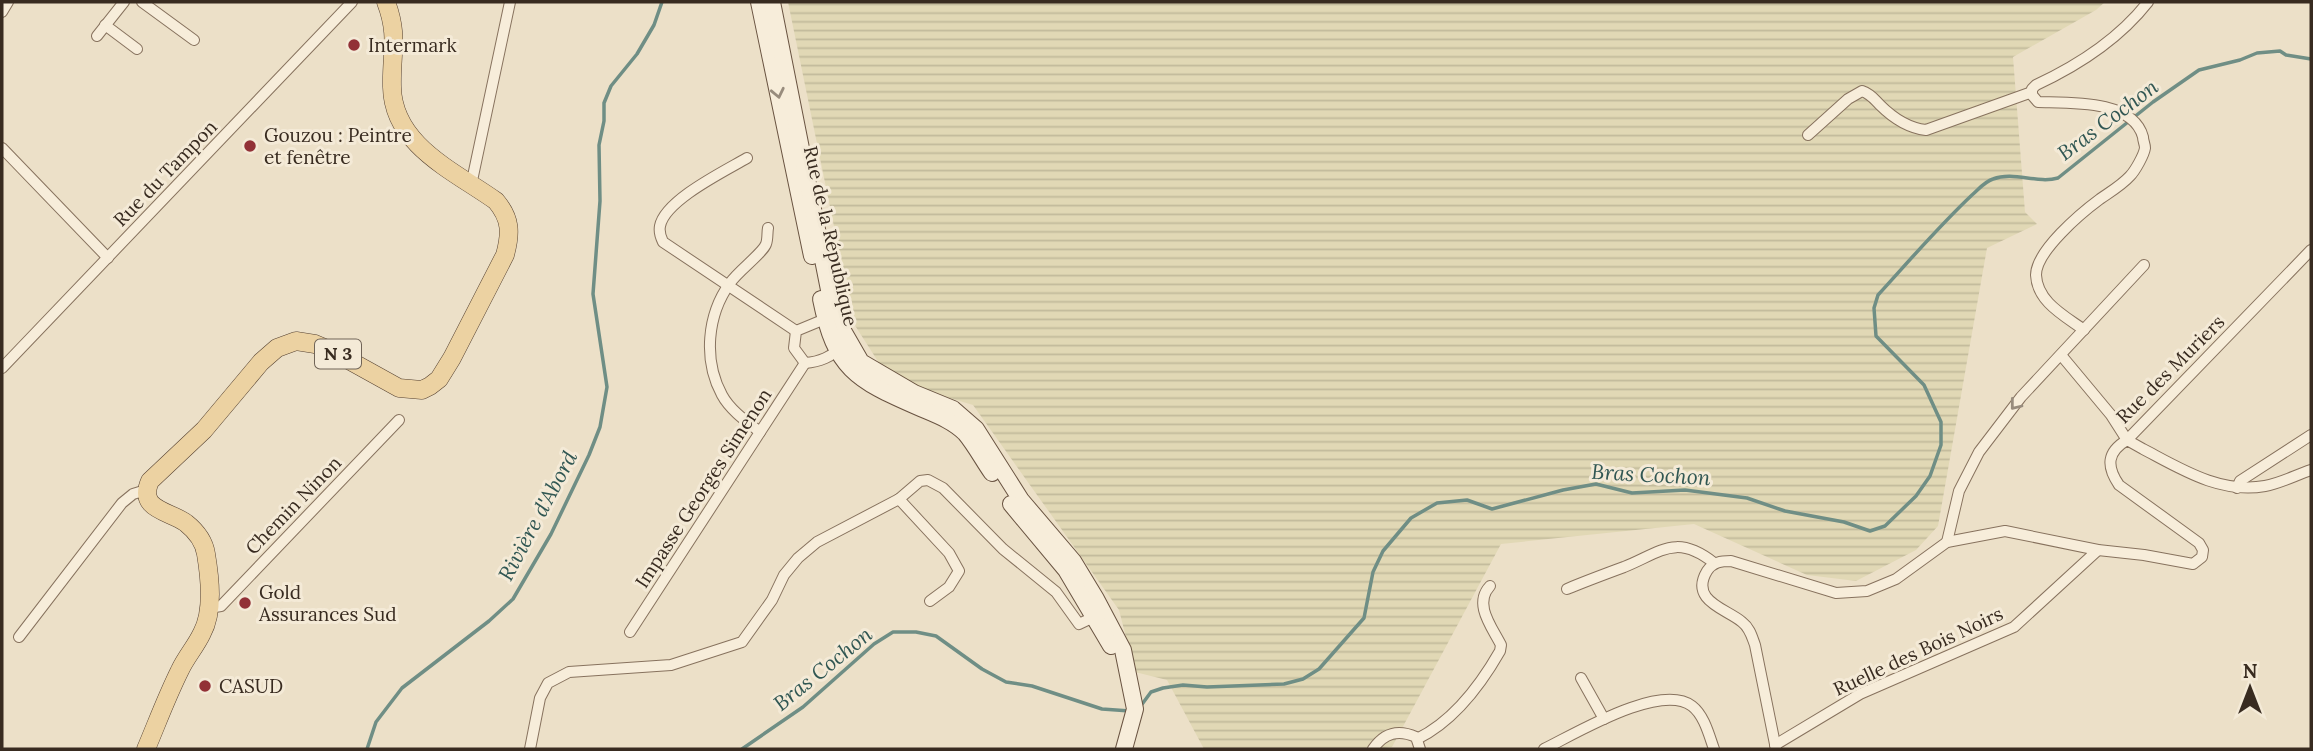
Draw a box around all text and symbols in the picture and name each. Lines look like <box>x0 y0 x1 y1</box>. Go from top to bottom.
place label: Intermark <box>368 33 457 57</box>
marker: Intermark <box>346 37 362 53</box>
water label: Bras Cochon <box>2052 73 2164 166</box>
one-way arrow <box>769 87 784 99</box>
street label: Rue du Tampon <box>108 115 222 231</box>
place label: Gouzou : Peintre et fenêtre <box>264 123 412 169</box>
marker: Gouzou : Peintre et fenêtre <box>242 138 258 154</box>
street label: Rue de la République <box>799 144 863 328</box>
street label: Rue des Muriers <box>2111 310 2229 428</box>
road number: N 3 <box>315 340 361 368</box>
street label: Impasse Georges Simenon <box>629 384 777 592</box>
one-way arrow <box>2011 398 2024 410</box>
water label: Rivière d'Abord <box>492 446 583 585</box>
street label: Chemin Ninon <box>240 451 346 559</box>
water label: Bras Cochon <box>1591 458 1711 491</box>
place label: Gold Assurances Sud <box>258 580 397 626</box>
marker: Gold Assurances Sud <box>237 595 253 611</box>
street label: Ruelle des Bois Noirs <box>1829 601 2007 701</box>
water label: Bras Cochon <box>768 621 878 717</box>
north arrow <box>2215 653 2285 723</box>
text: N <box>2243 659 2258 683</box>
place label: CASUD <box>219 674 283 698</box>
marker: CASUD <box>197 678 213 694</box>

